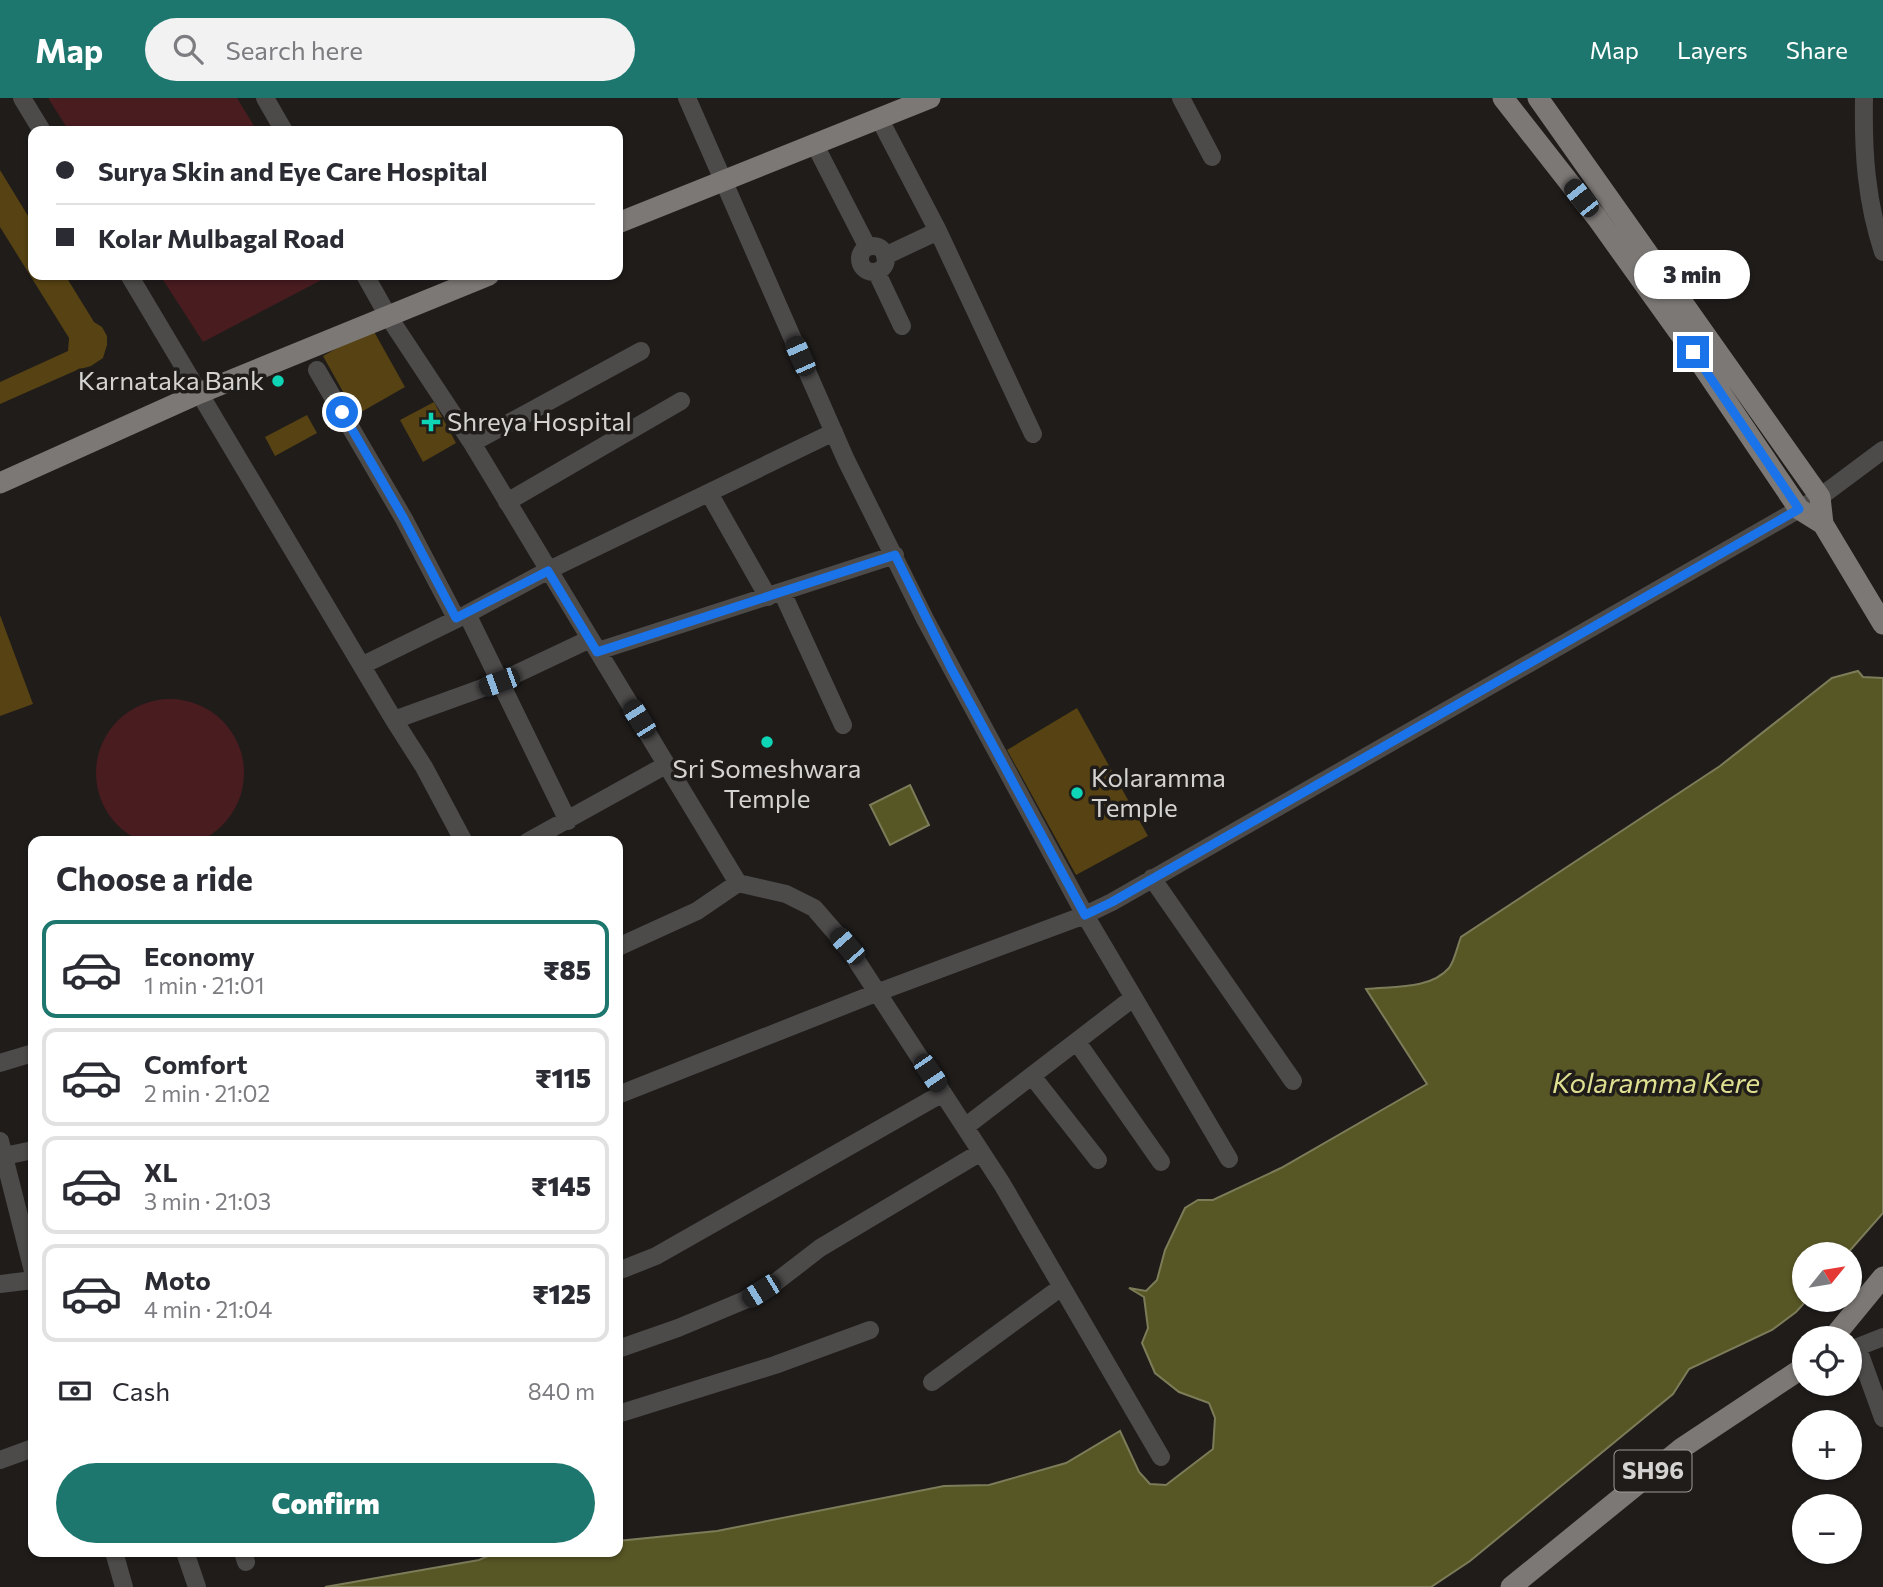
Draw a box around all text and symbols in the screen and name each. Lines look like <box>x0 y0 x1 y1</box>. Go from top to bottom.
search box <box>145 18 635 81</box>
text: Map <box>35 29 103 70</box>
icon: search <box>169 30 207 68</box>
text: Search here <box>225 34 363 65</box>
text: Map <box>1590 35 1639 64</box>
text: Layers <box>1677 35 1748 64</box>
text: Share <box>1786 35 1848 64</box>
text: Surya Skin and Eye Care Hospital <box>98 155 488 186</box>
car <box>1560 175 1603 221</box>
text: Kolar Mulbagal Road <box>98 222 344 253</box>
callout: 3 min <box>1635 250 1751 300</box>
text: 3 min <box>1663 260 1721 288</box>
car <box>782 333 819 379</box>
route end <box>1677 336 1709 368</box>
place label: Karnataka Bank <box>78 364 264 395</box>
marker: Karnataka Bank <box>270 373 286 389</box>
route start <box>326 396 358 428</box>
place label: Shreya Hospital <box>447 405 632 436</box>
marker: Shreya Hospital <box>421 412 441 432</box>
car <box>476 665 523 699</box>
car <box>619 696 660 742</box>
marker: Sri Someshwara Temple <box>759 734 775 750</box>
place label: Sri Someshwara Temple <box>673 752 861 813</box>
place label: Kolaramma Temple <box>1091 761 1226 822</box>
marker: Kolaramma Temple <box>1069 785 1085 801</box>
text: Choose a ride <box>56 858 253 898</box>
car <box>826 923 869 969</box>
icon: car <box>60 938 123 1001</box>
text: Economy <box>144 940 255 971</box>
text: ₹85 <box>543 954 591 985</box>
text: 1 min · 21:01 <box>144 971 264 999</box>
icon: car <box>60 1046 123 1109</box>
text: Comfort <box>144 1048 247 1079</box>
car <box>910 1050 951 1096</box>
text: ₹115 <box>535 1062 591 1093</box>
water label: Kolaramma Kere <box>1552 1065 1760 1099</box>
text: 2 min · 21:02 <box>144 1079 270 1107</box>
icon: car <box>60 1154 123 1217</box>
text: XL <box>144 1156 178 1187</box>
text: ₹145 <box>531 1170 591 1201</box>
text: 3 min · 21:03 <box>144 1187 271 1215</box>
north arrow <box>1792 1242 1862 1312</box>
map controls <box>1792 1242 1862 1564</box>
icon: car <box>60 1262 123 1325</box>
text: Moto <box>144 1264 211 1295</box>
car <box>738 1271 785 1311</box>
text: ₹125 <box>532 1278 591 1309</box>
text: 4 min · 21:04 <box>144 1295 272 1323</box>
button: locate <box>1792 1326 1862 1396</box>
icon: cash <box>56 1372 94 1410</box>
text: Cash <box>112 1375 170 1406</box>
text: 840 m <box>528 1377 595 1405</box>
button: + <box>1792 1410 1862 1480</box>
road number: SH96 <box>1614 1450 1692 1492</box>
button: Confirm <box>56 1463 595 1543</box>
button: − <box>1792 1494 1862 1564</box>

